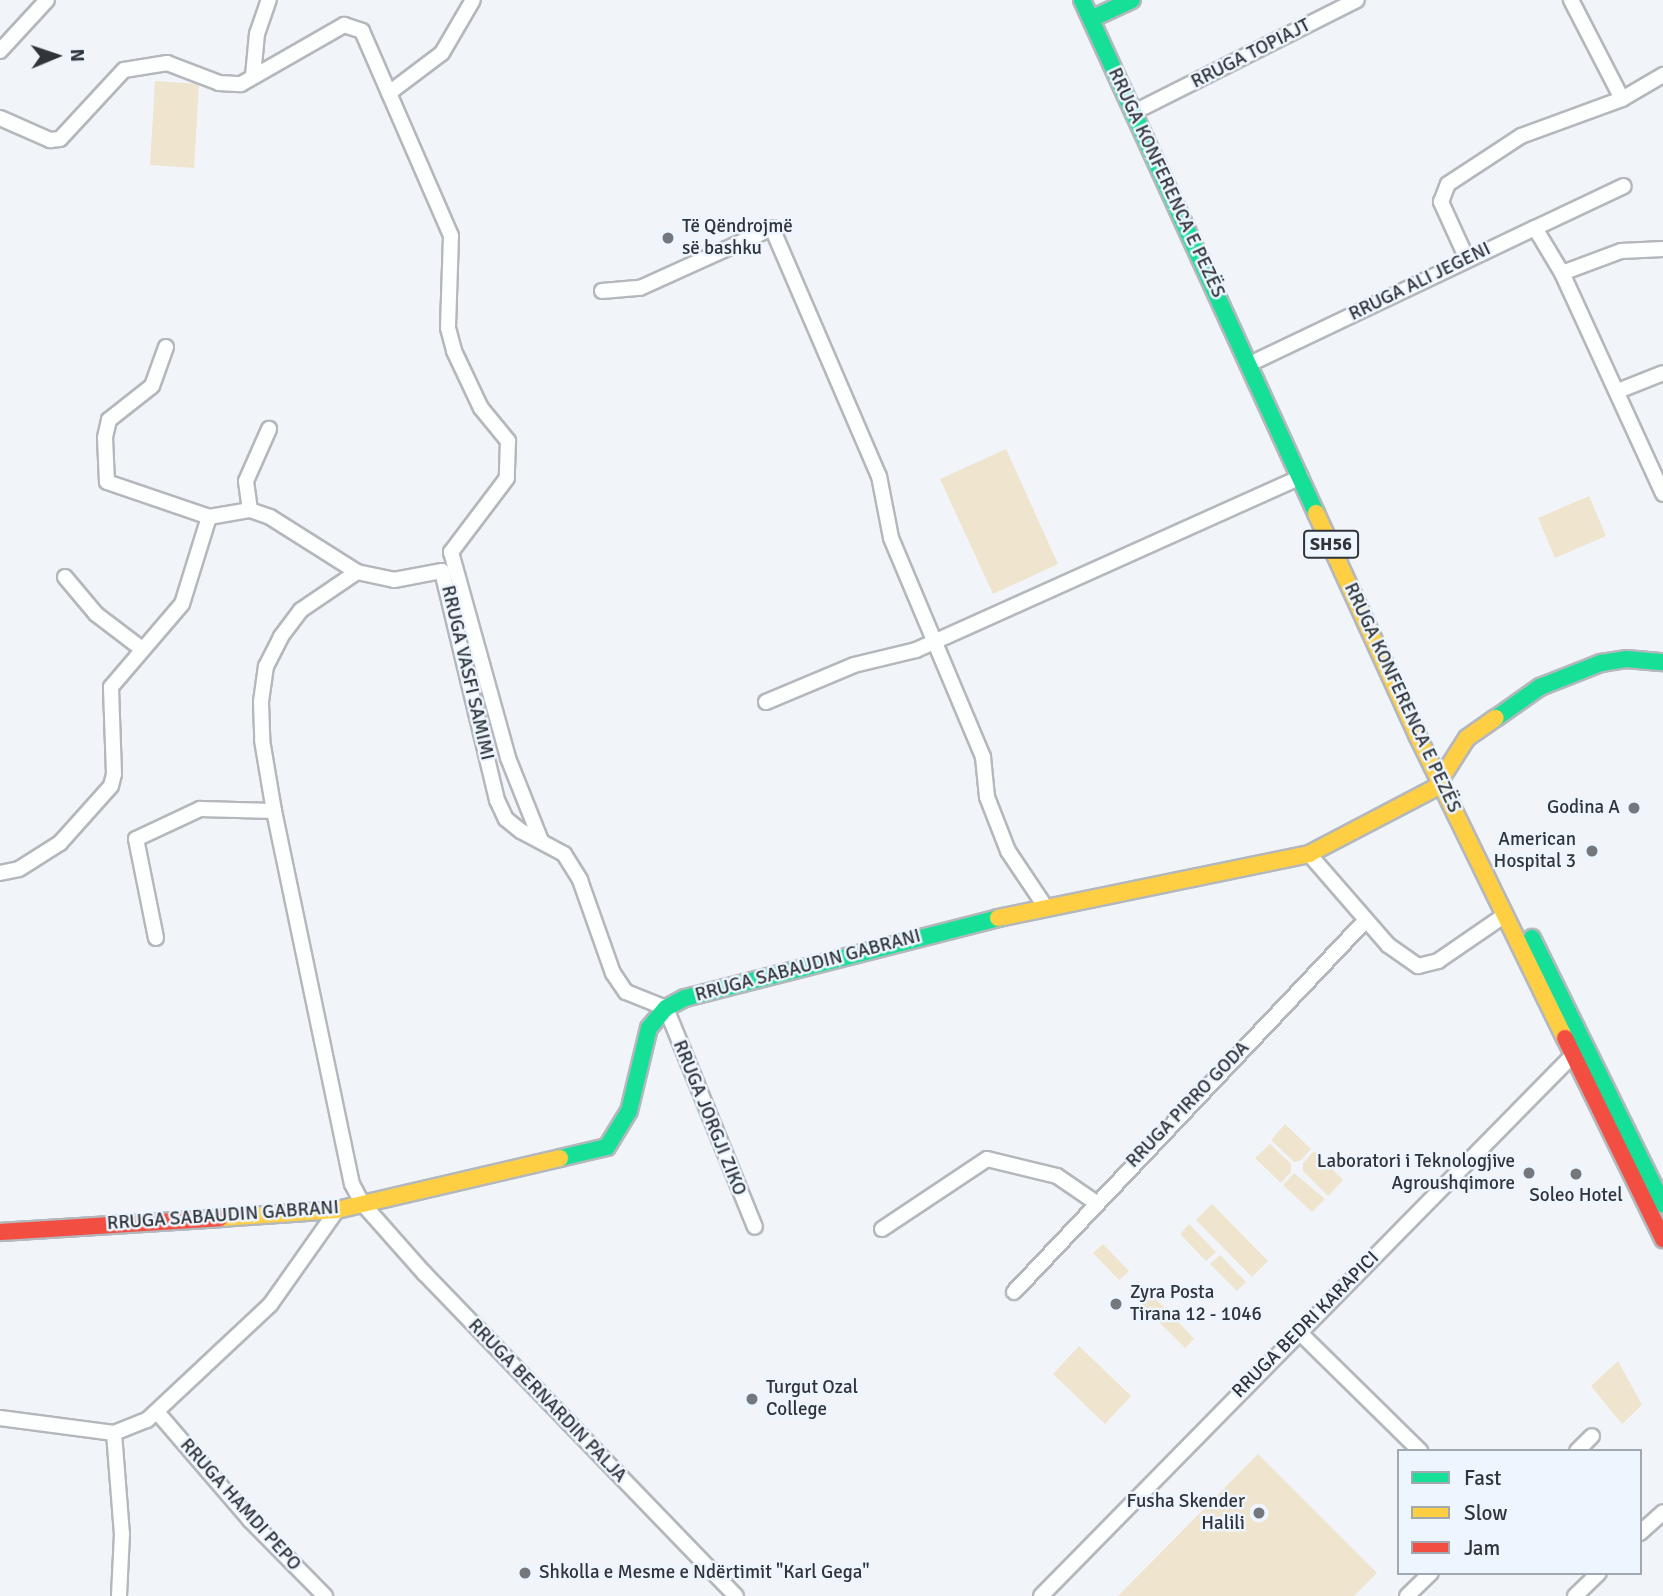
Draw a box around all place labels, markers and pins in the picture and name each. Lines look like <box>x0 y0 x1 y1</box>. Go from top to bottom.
place label: Të Qëndrojmë së bashku <box>682 216 793 260</box>
marker: Të Qëndrojmë së bashku <box>660 230 676 246</box>
place label: Godina A <box>1547 797 1620 819</box>
marker: Godina A <box>1626 800 1642 816</box>
place label: American Hospital 3 <box>1494 829 1576 873</box>
marker: American Hospital 3 <box>1582 841 1602 861</box>
place label: Laboratori i Teknologjive Agroushqimore <box>1317 1151 1515 1195</box>
marker: Laboratori i Teknologjive Agroushqimore <box>1521 1165 1537 1181</box>
marker: Soleo Hotel <box>1568 1166 1584 1182</box>
place label: Soleo Hotel <box>1529 1185 1623 1207</box>
place label: Zyra Posta Tirana 12 - 1046 <box>1130 1282 1262 1326</box>
marker: Zyra Posta Tirana 12 - 1046 <box>1108 1296 1124 1312</box>
place label: Turgut Ozal College <box>766 1377 858 1421</box>
marker: Turgut Ozal College <box>744 1391 760 1407</box>
place label: Fusha Skender Halili <box>1127 1491 1245 1535</box>
marker: Fusha Skender Halili <box>1251 1505 1267 1521</box>
place label: Shkolla e Mesme e Ndërtimit "Karl Gega" <box>539 1562 870 1584</box>
marker: Shkolla e Mesme e Ndërtimit "Karl Gega" <box>517 1565 533 1581</box>

